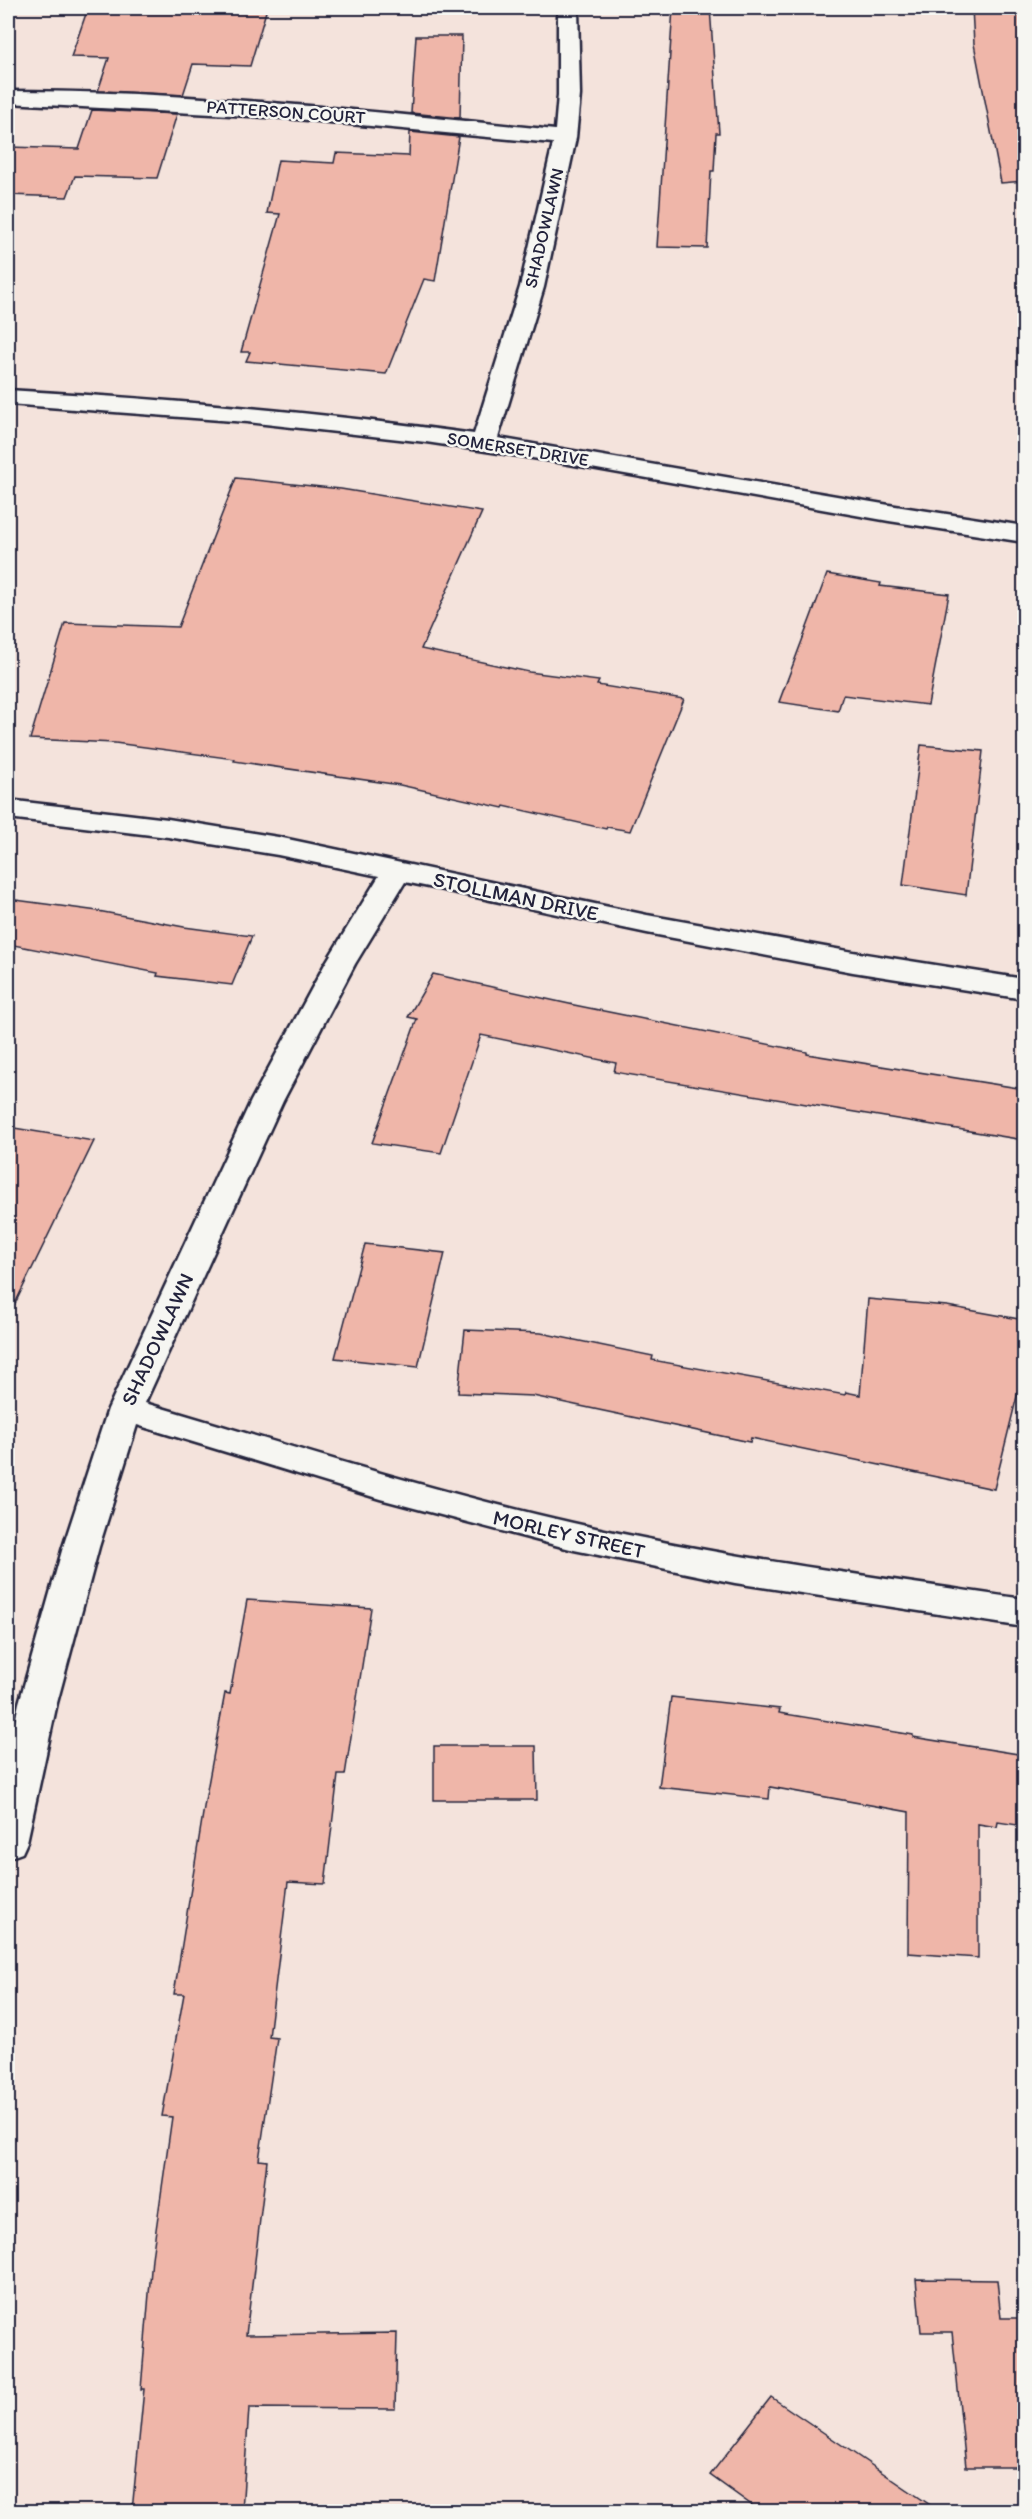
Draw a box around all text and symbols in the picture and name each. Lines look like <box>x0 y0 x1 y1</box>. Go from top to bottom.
street label: PATTERSON COURT <box>206 95 366 129</box>
street label: SHADOWLAWN <box>520 166 568 290</box>
street label: SOMERSET DRIVE <box>446 427 590 471</box>
street label: STOLLMAN DRIVE <box>431 866 601 926</box>
street label: SHADOWLAWN <box>115 1269 199 1409</box>
street label: MORLEY STREET <box>491 1504 648 1564</box>

